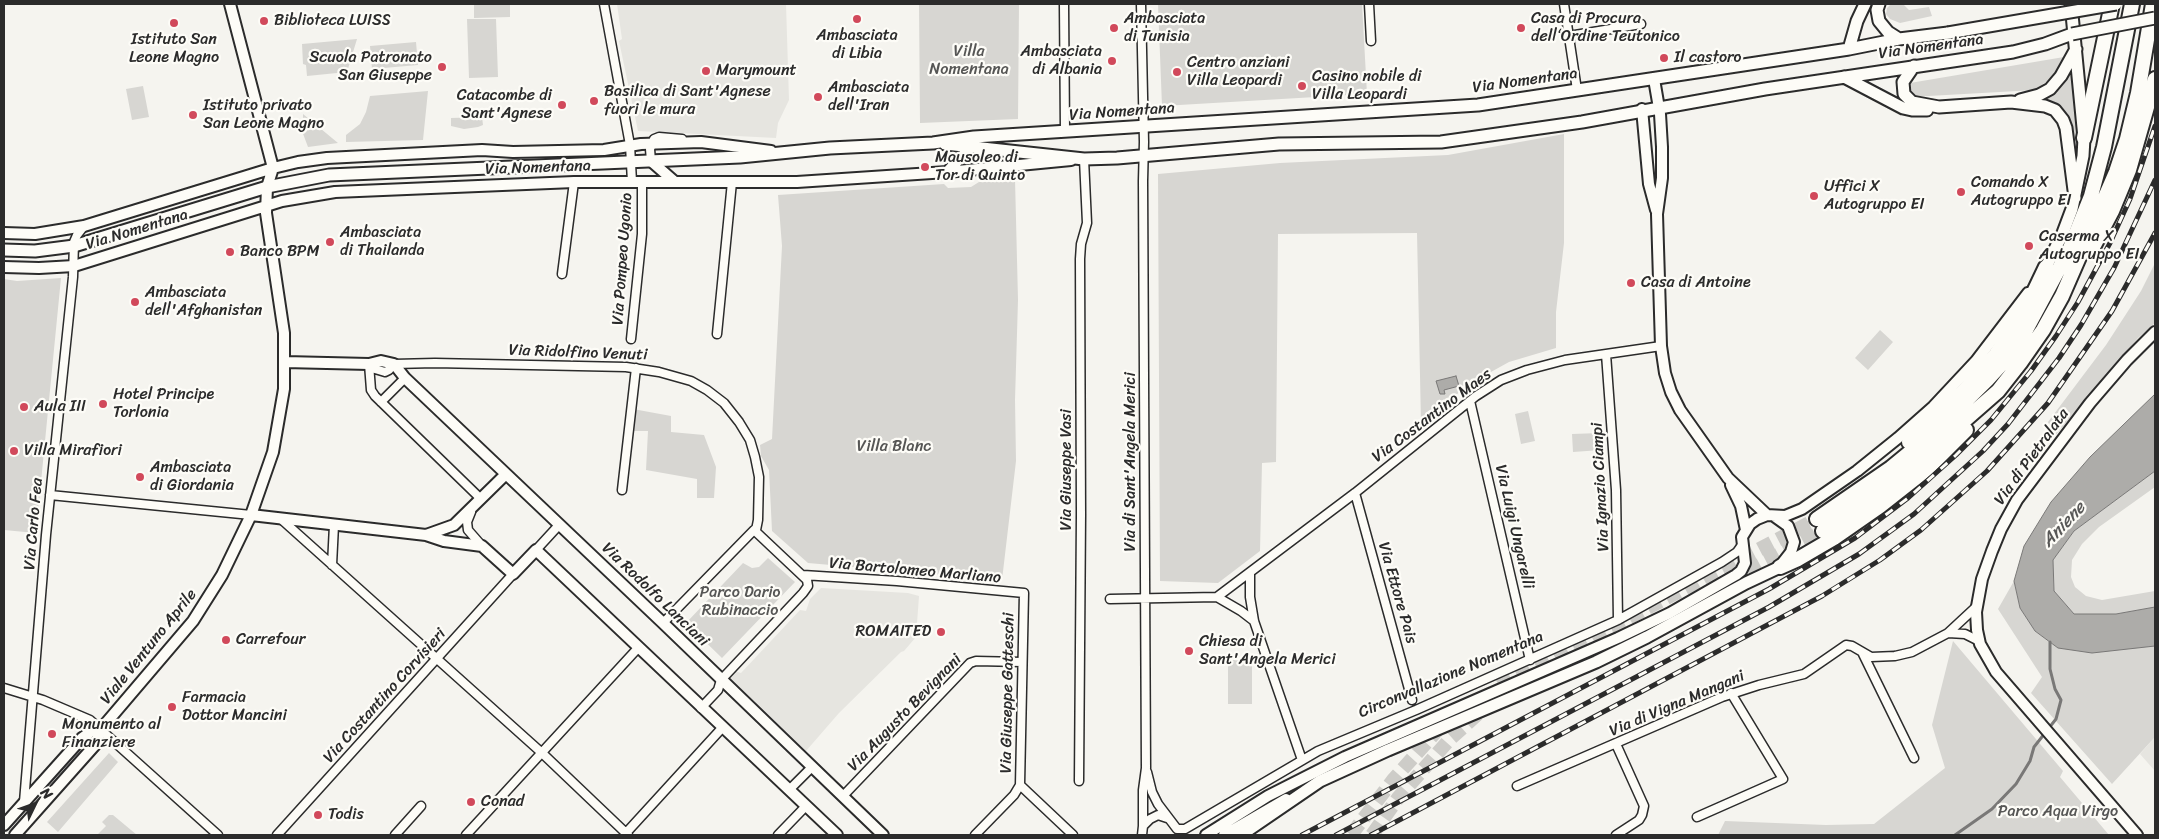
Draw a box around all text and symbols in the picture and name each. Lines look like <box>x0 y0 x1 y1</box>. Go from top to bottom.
place label: Ambasciata di Tunisia <box>1124 9 1205 47</box>
place label: Casa di Procura dell‘Ordine Teutonico <box>1531 9 1680 47</box>
place label: Biblioteca LUISS <box>274 11 391 31</box>
marker: Ambasciata di Libia <box>851 13 863 25</box>
marker: Biblioteca LUISS <box>258 15 270 27</box>
marker: Istituto San Leone Magno <box>168 17 180 29</box>
marker: Ambasciata di Tunisia <box>1108 22 1120 34</box>
marker: Casa di Procura dell‘Ordine Teutonico <box>1515 22 1527 34</box>
place label: Ambasciata di Libia <box>816 26 898 64</box>
place label: Istituto San Leone Magno <box>129 30 219 68</box>
street label: Via Nomentana <box>1877 30 1985 64</box>
park label: Villa Nomentana <box>929 42 1009 80</box>
place label: Ambasciata di Albania <box>1021 42 1102 80</box>
place label: Scuola Patronato San Giuseppe <box>309 48 432 86</box>
place label: Il castoro <box>1674 48 1741 68</box>
marker: Il castoro <box>1658 52 1670 64</box>
place label: Centro anziani Villa Leopardi <box>1187 53 1289 91</box>
marker: Ambasciata di Albania <box>1106 55 1118 67</box>
marker: Scuola Patronato San Giuseppe <box>436 61 448 73</box>
place label: Marymount <box>716 61 797 81</box>
street label: Via Nomentana <box>1471 64 1579 98</box>
marker: Marymount <box>700 65 712 77</box>
marker: Centro anziani Villa Leopardi <box>1171 66 1183 78</box>
place label: Casino nobile di Villa Leopardi <box>1312 67 1421 105</box>
place label: Ambasciata dell'Iran <box>828 78 909 116</box>
marker: Casino nobile di Villa Leopardi <box>1296 80 1308 92</box>
place label: Basilica di Sant'Agnese fuori le mura <box>604 82 771 120</box>
place label: Catacombe di Sant'Agnese <box>457 86 552 124</box>
marker: Ambasciata dell'Iran <box>812 91 824 103</box>
marker: Basilica di Sant'Agnese fuori le mura <box>588 95 600 107</box>
place label: Istituto privato San Leone Magno <box>203 96 324 134</box>
marker: Catacombe di Sant'Agnese <box>556 99 568 111</box>
street label: Via Nomentana <box>1069 99 1175 125</box>
marker: Istituto privato San Leone Magno <box>187 109 199 121</box>
place label: Mausoleo di Tor di Quinto <box>935 148 1025 186</box>
street label: Via Nomentana <box>485 157 591 179</box>
marker: Mausoleo di Tor di Quinto <box>919 161 931 173</box>
place label: Comando X Autogruppo EI <box>1971 173 2071 211</box>
place label: Uffici X Autogruppo EI <box>1824 177 1924 215</box>
marker: Comando X Autogruppo EI <box>1955 186 1967 198</box>
marker: Uffici X Autogruppo EI <box>1808 190 1820 202</box>
street label: Via Pompeo Ugonio <box>609 192 637 326</box>
street label: Via Nomentana <box>84 205 190 255</box>
place label: Ambasciata di Thailanda <box>340 223 424 261</box>
place label: Caserma X Autogruppo EI <box>2039 227 2139 265</box>
marker: Ambasciata di Thailanda <box>324 236 336 248</box>
marker: Caserma X Autogruppo EI <box>2023 240 2035 252</box>
place label: Banco BPM <box>240 242 319 262</box>
marker: Banco BPM <box>224 246 236 258</box>
place label: Casa di Antoine <box>1641 273 1751 293</box>
marker: Casa di Antoine <box>1625 277 1637 289</box>
place label: Ambasciata dell'Afghanistan <box>145 283 262 321</box>
marker: Ambasciata dell'Afghanistan <box>129 296 141 308</box>
street label: Via Ridolfino Venuti <box>508 341 648 365</box>
street label: Via Costantino Maes <box>1369 365 1495 467</box>
street label: Via di Sant'Angela Merici <box>1121 372 1141 552</box>
place label: Hotel Principe Torlonia <box>113 385 214 423</box>
place label: Aula III <box>34 397 86 417</box>
marker: Hotel Principe Torlonia <box>97 398 109 410</box>
marker: Aula III <box>18 401 30 413</box>
street label: Via di Pietralata <box>1991 405 2073 509</box>
street label: Via Giuseppe Vasi <box>1057 409 1077 531</box>
street label: Via Ignazio Ciampi <box>1588 422 1614 552</box>
park label: Villa Blanc <box>857 437 931 457</box>
place label: Villa Mirafiori <box>24 441 122 461</box>
marker: Villa Mirafiori <box>8 445 20 457</box>
place label: Ambasciata di Giordania <box>150 458 234 496</box>
street label: Via Luigi Ungarelli <box>1490 463 1538 591</box>
marker: Ambasciata di Giordania <box>134 471 146 483</box>
street label: Via Carlo Fea <box>20 477 48 571</box>
water label: Aniene <box>2038 498 2090 552</box>
street label: Via Rodolfo Lanciani <box>597 539 713 651</box>
street label: Via Ettore Pais <box>1373 540 1421 646</box>
street label: Via Bartolomeo Marliano <box>828 554 1002 588</box>
park label: Parco Dario Rubinaccio <box>699 583 781 621</box>
street label: Viale Ventuno Aprile <box>97 586 201 708</box>
street label: Via Giuseppe Gatteschi <box>997 612 1019 774</box>
place label: ROMAITED <box>856 622 931 642</box>
street label: Via Costantino Corvisieri <box>320 625 450 767</box>
marker: ROMAITED <box>935 626 947 638</box>
street label: Circonvallazione Nomentana <box>1356 627 1546 723</box>
place label: Carrefour <box>236 630 305 650</box>
place label: Chiesa di Sant'Angela Merici <box>1199 632 1336 670</box>
marker: Carrefour <box>220 634 232 646</box>
marker: Chiesa di Sant'Angela Merici <box>1183 645 1195 657</box>
street label: Via Augusto Bevignani <box>844 650 966 776</box>
street label: Via di Vigna Mangani <box>1607 667 1747 741</box>
place label: Farmacia Dottor Mancini <box>182 688 287 726</box>
marker: Farmacia Dottor Mancini <box>166 701 178 713</box>
place label: Monumento al Finanziere <box>62 715 161 753</box>
marker: Monumento al Finanziere <box>46 728 58 740</box>
north arrow <box>10 779 60 829</box>
text: N <box>34 782 59 806</box>
place label: Conad <box>481 792 524 812</box>
marker: Conad <box>465 796 477 808</box>
park label: Parco Aqua Virgo <box>1998 802 2118 822</box>
place label: Todis <box>328 805 364 825</box>
marker: Todis <box>312 809 324 821</box>

